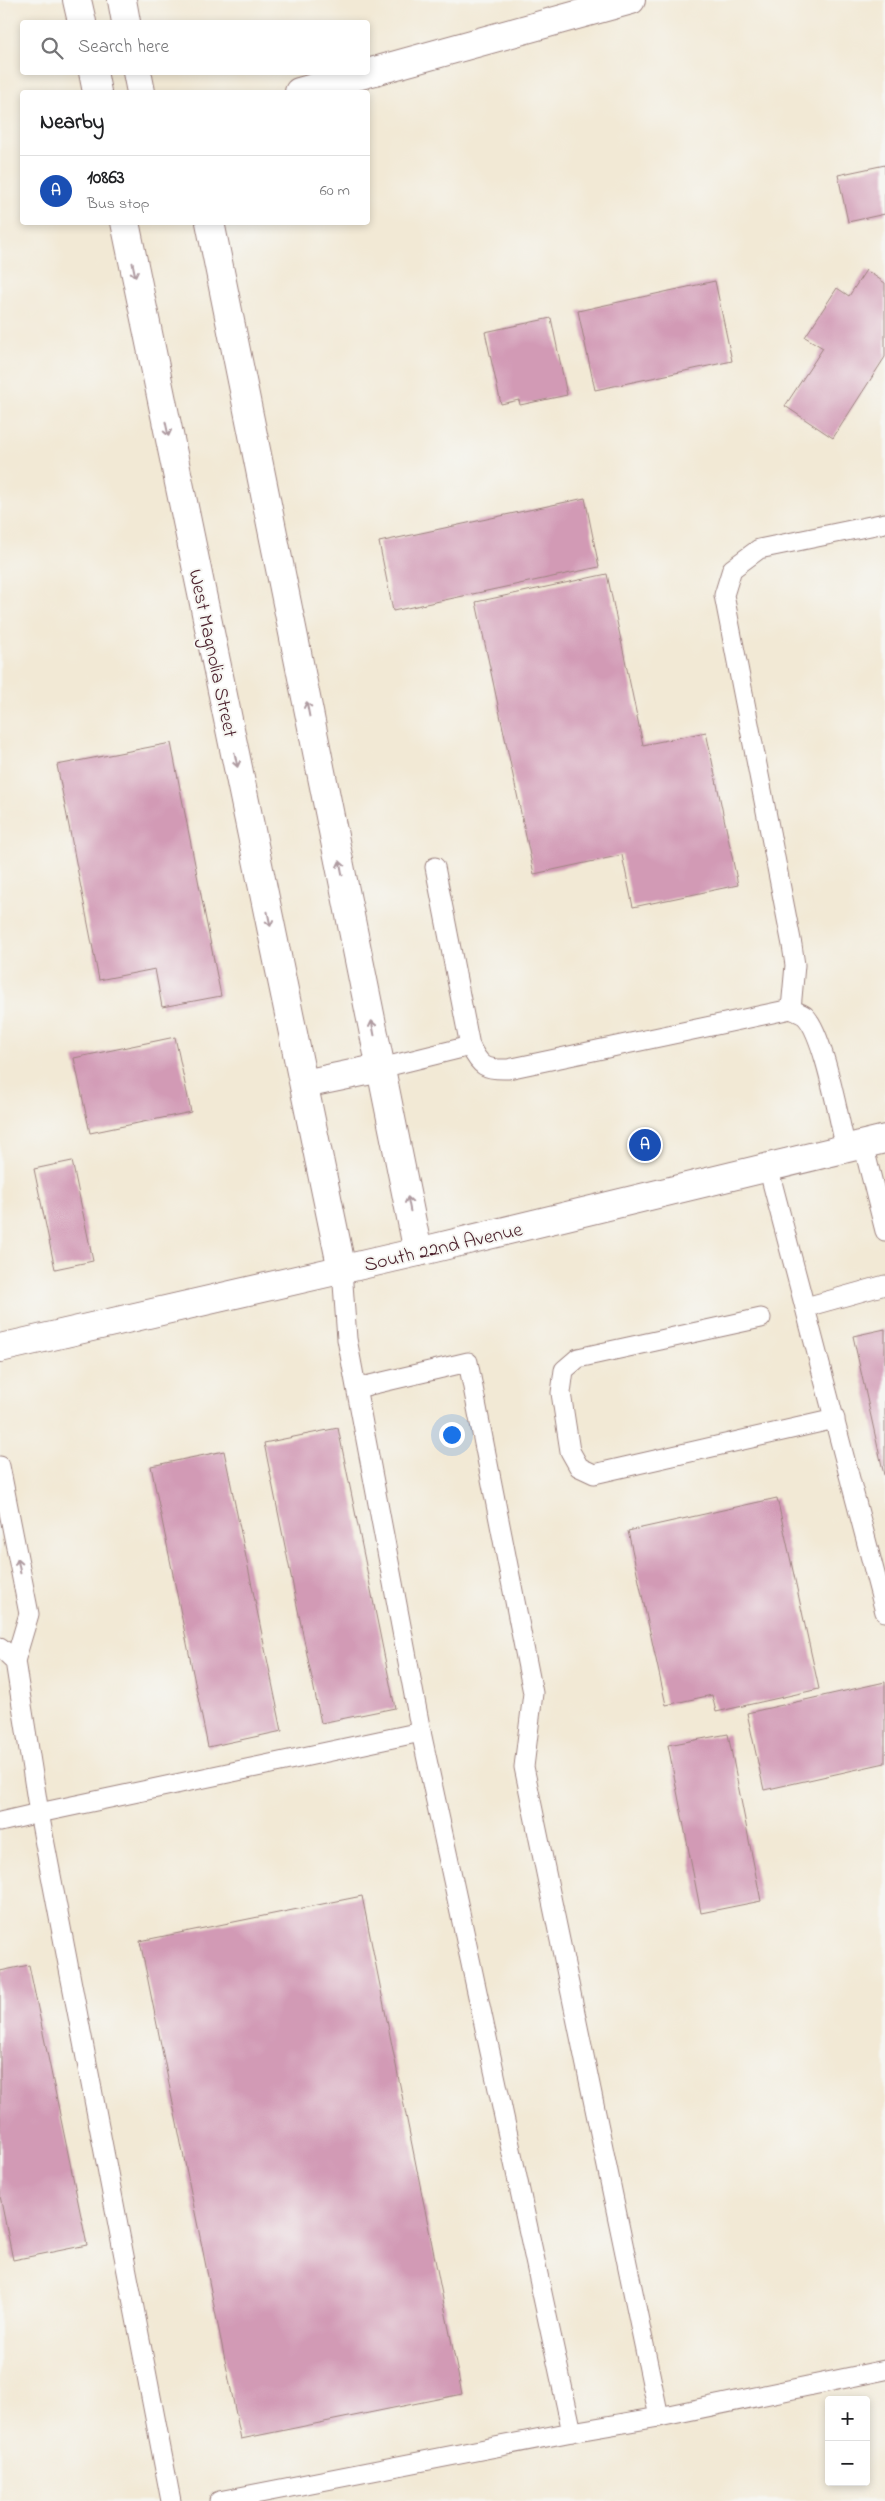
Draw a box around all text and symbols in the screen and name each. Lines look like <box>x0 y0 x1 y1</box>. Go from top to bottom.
search box <box>20 20 370 75</box>
icon: search <box>38 34 66 62</box>
text: Search here <box>78 34 169 61</box>
text: Nearby <box>40 108 104 138</box>
text: 10863 <box>87 165 125 192</box>
text: A <box>51 179 61 203</box>
text: 60 m <box>320 179 350 203</box>
text: Bus stop <box>87 192 150 216</box>
one-way arrow <box>130 262 140 278</box>
one-way arrow <box>163 421 173 437</box>
street label: West Magnolia Street <box>179 567 244 741</box>
one-way arrow <box>303 702 313 718</box>
one-way arrow <box>232 751 241 767</box>
one-way arrow <box>336 861 345 877</box>
one-way arrow <box>265 910 274 926</box>
one-way arrow <box>368 1020 377 1036</box>
pin: A <box>629 1126 661 1164</box>
one-way arrow <box>403 1197 413 1213</box>
street label: South 22nd Avenue <box>362 1216 526 1281</box>
your location <box>439 1422 465 1448</box>
one-way arrow <box>14 1558 24 1574</box>
map controls <box>825 2396 870 2486</box>
button: + <box>825 2396 870 2441</box>
button: − <box>825 2441 870 2486</box>

